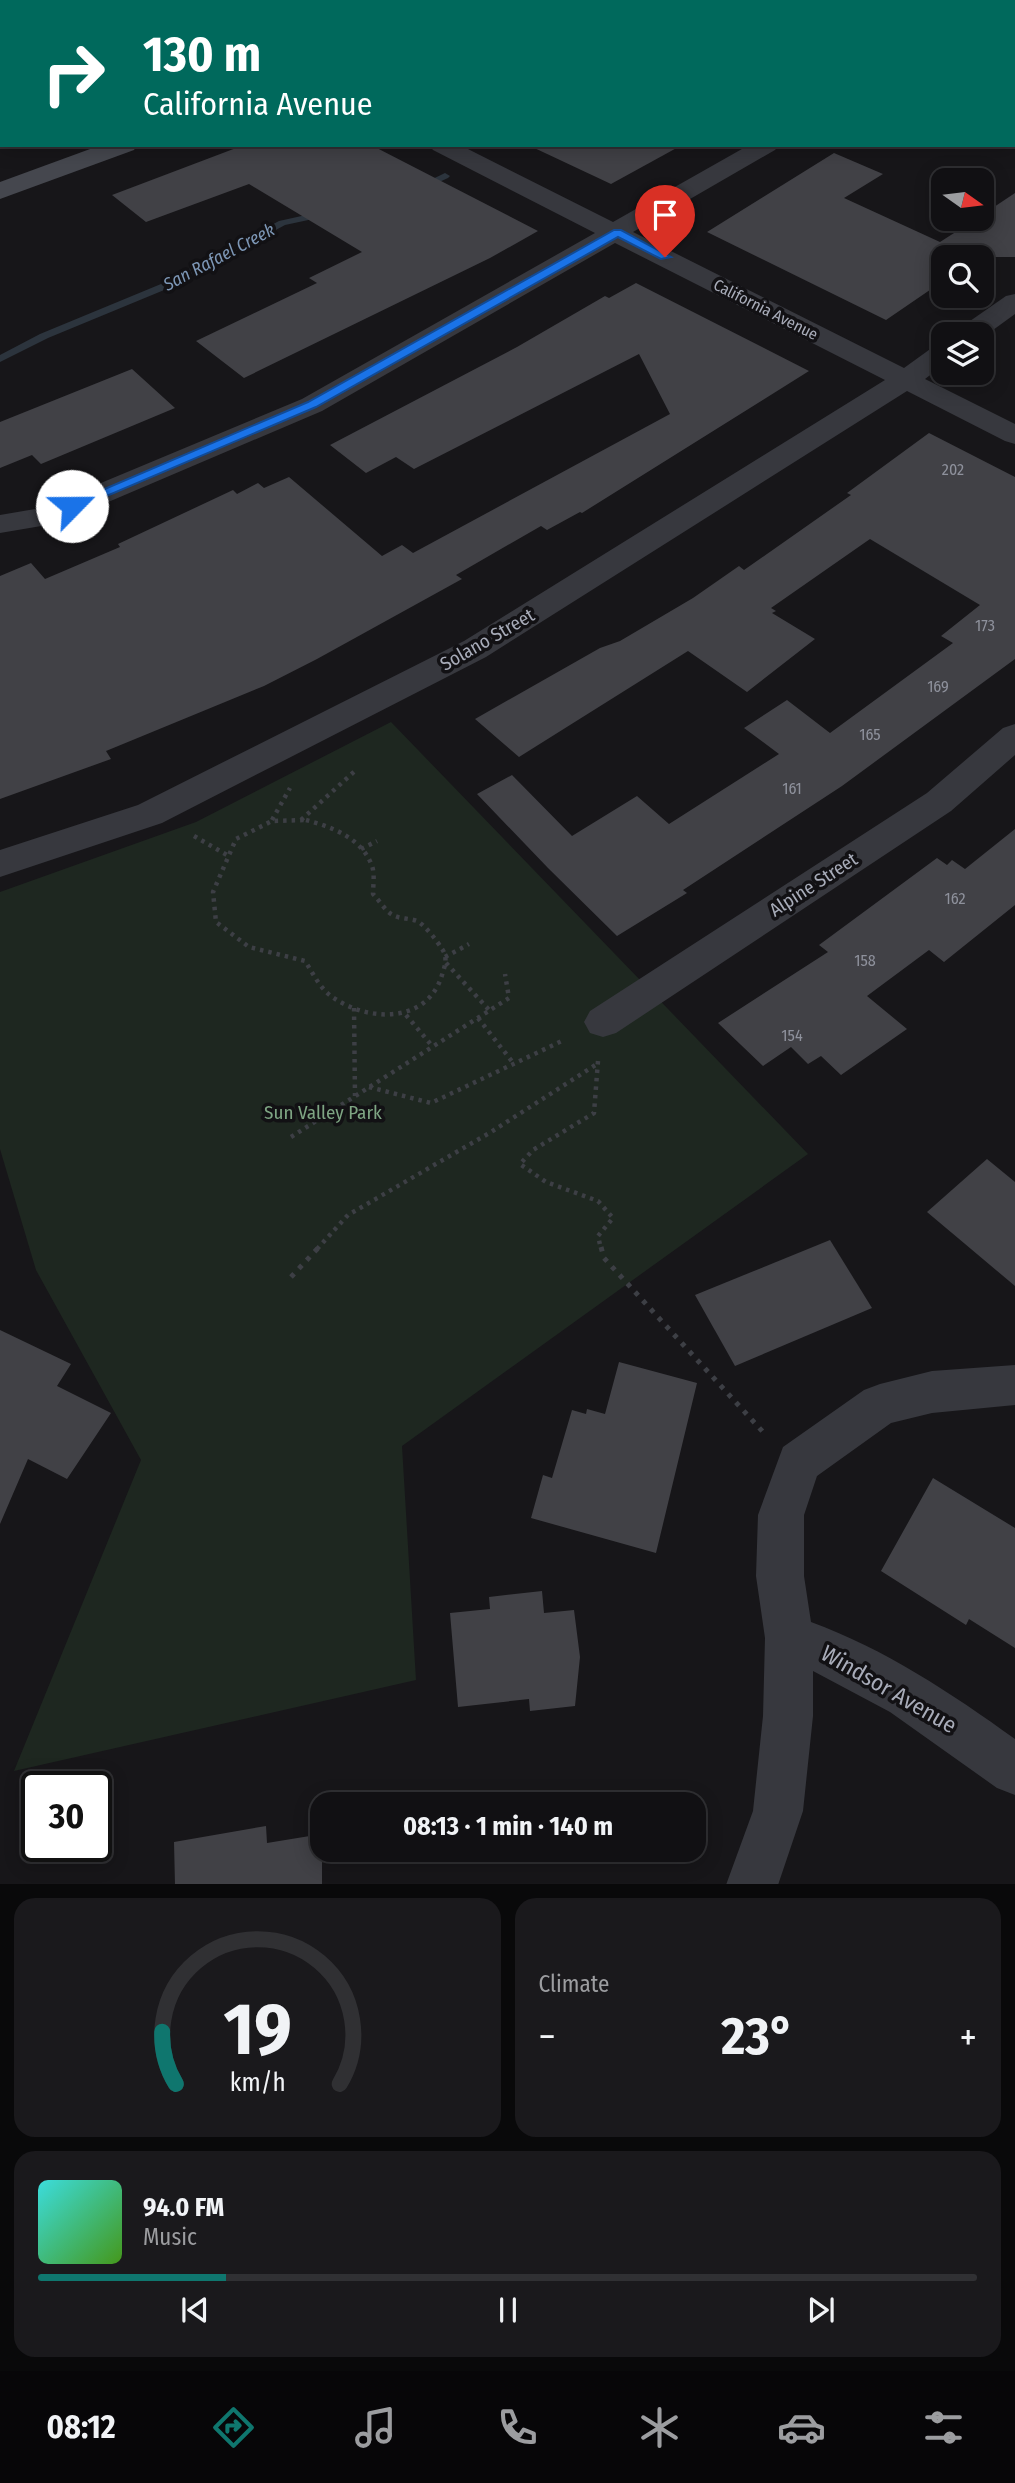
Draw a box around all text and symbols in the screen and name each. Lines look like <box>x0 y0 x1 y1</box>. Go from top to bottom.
text: 130 m <box>143 25 261 84</box>
icon: right <box>28 28 119 119</box>
text: California Avenue <box>143 85 373 123</box>
north arrow <box>931 168 994 231</box>
map controls <box>931 168 994 385</box>
pin <box>635 185 695 257</box>
icon: arrive <box>646 196 684 234</box>
water label: San Rafael Creek <box>159 218 278 296</box>
button: search <box>931 245 994 308</box>
street label: California Avenue <box>710 275 821 344</box>
button: layers <box>931 322 994 385</box>
house number: 202 <box>942 460 964 479</box>
position arrow <box>35 469 109 543</box>
street label: Solano Street <box>436 603 539 676</box>
house number: 173 <box>975 616 995 635</box>
house number: 169 <box>927 677 949 696</box>
house number: 165 <box>859 725 881 744</box>
house number: 161 <box>782 779 802 798</box>
street label: Alpine Street <box>765 847 862 921</box>
house number: 162 <box>944 889 966 908</box>
house number: 158 <box>854 951 876 970</box>
house number: 154 <box>781 1026 803 1045</box>
park label: Sun Valley Park <box>264 1101 382 1124</box>
street label: Windsor Avenue <box>816 1639 962 1739</box>
speed limit sign: 30 <box>21 1771 112 1862</box>
text: 08:13 · 1 min · 140 m <box>403 1811 613 1842</box>
text: Climate <box>539 1970 609 1998</box>
text: 19 <box>223 1986 291 2073</box>
text: 23° <box>721 2005 794 2068</box>
text: − <box>539 2014 556 2060</box>
text: + <box>960 2014 977 2060</box>
text: km/h <box>229 2067 285 2097</box>
text: 94.0 FM <box>143 2192 224 2223</box>
text: Music <box>143 2223 197 2251</box>
icon: previous <box>176 2291 214 2329</box>
icon: pause <box>489 2291 527 2329</box>
icon: next <box>802 2291 840 2329</box>
icon: directions <box>209 2403 258 2452</box>
icon: music <box>351 2403 400 2452</box>
icon: phone <box>493 2403 542 2452</box>
icon: climate <box>635 2403 684 2452</box>
icon: car <box>777 2403 826 2452</box>
icon: filters <box>919 2403 968 2452</box>
text: 08:12 <box>47 2408 116 2446</box>

